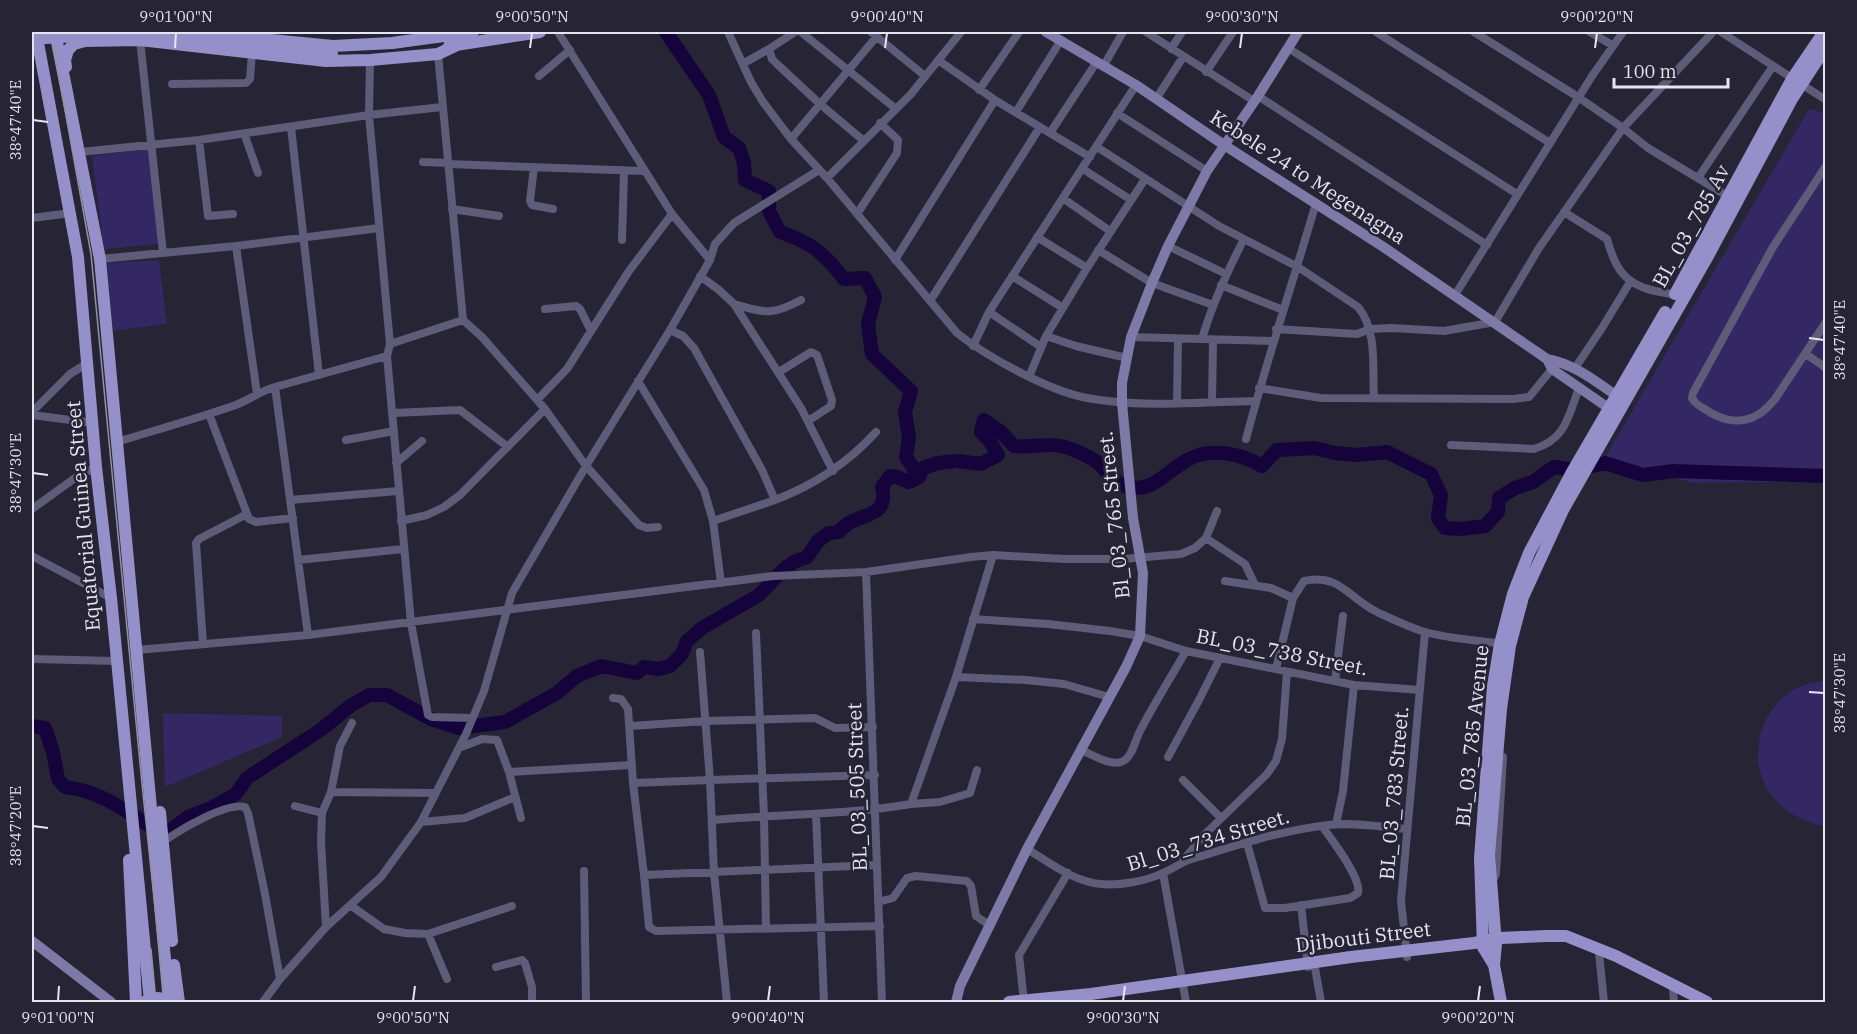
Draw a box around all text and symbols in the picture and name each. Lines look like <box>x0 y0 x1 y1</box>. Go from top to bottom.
text: 9°01'00"N <box>139 7 213 26</box>
text: 9°00'50"N <box>495 7 569 26</box>
text: 9°00'40"N <box>850 7 924 26</box>
text: 9°00'30"N <box>1205 7 1279 26</box>
text: 9°00'20"N <box>1560 7 1634 26</box>
scale bar <box>1614 51 1728 89</box>
text: 100 m <box>1623 60 1677 83</box>
text: 38°47'40"E <box>6 80 25 160</box>
street label: Kebele 24 to Megenagna <box>1205 103 1411 250</box>
street label: BL_03_785 Av <box>1646 159 1736 292</box>
text: 38°47'40"E <box>1830 300 1849 380</box>
street label: Equatorial Guinea Street <box>59 400 106 632</box>
street label: Bl_03_765 Street. <box>1091 430 1136 600</box>
text: 38°47'30"E <box>6 433 25 513</box>
street label: BL_03_738 Street. <box>1194 622 1370 681</box>
street label: BL_03_785 Avenue <box>1449 644 1494 828</box>
text: 38°47'30"E <box>1830 653 1849 733</box>
street label: BL_03_505 Street <box>840 702 873 872</box>
street label: BL_03_783 Street. <box>1372 705 1415 881</box>
text: 38°47'20"E <box>6 786 25 866</box>
street label: Bl_03_734 Street. <box>1123 802 1292 877</box>
street label: Djibouti Street <box>1294 915 1432 958</box>
text: 9°01'00"N <box>21 1008 95 1027</box>
text: 9°00'50"N <box>376 1008 450 1027</box>
text: 9°00'40"N <box>731 1008 805 1027</box>
text: 9°00'30"N <box>1086 1008 1160 1027</box>
text: 9°00'20"N <box>1441 1008 1515 1027</box>

